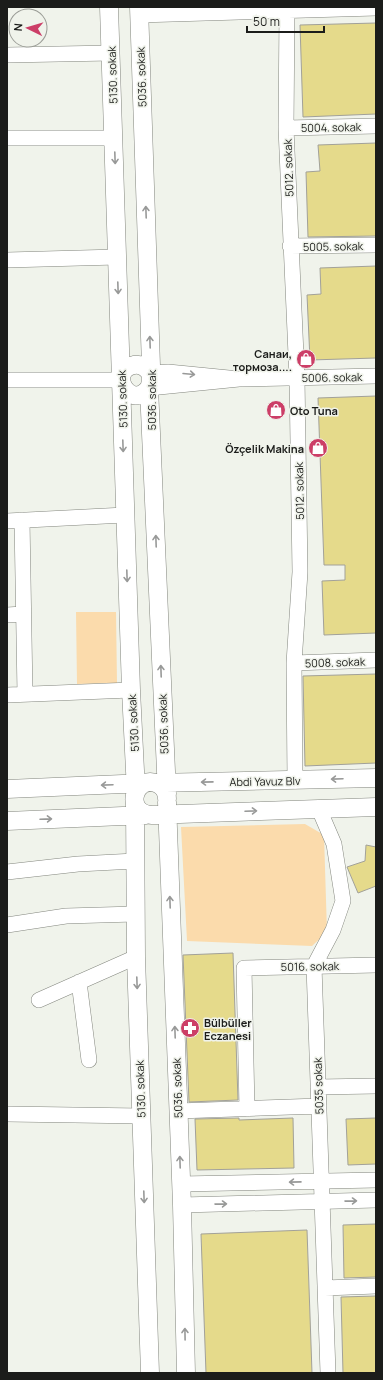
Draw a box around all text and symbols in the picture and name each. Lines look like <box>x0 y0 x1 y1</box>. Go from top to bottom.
north arrow <box>8 8 48 48</box>
scale bar <box>247 8 324 34</box>
text: 50 m <box>253 13 280 30</box>
text: N <box>10 22 25 32</box>
street label: 5130. sokak <box>103 45 121 104</box>
street label: 5036. sokak <box>132 46 150 107</box>
street label: 5004. sokak <box>301 119 362 135</box>
street label: 5012. sokak <box>279 138 297 197</box>
one-way arrow <box>111 151 118 164</box>
one-way arrow <box>142 206 150 219</box>
street label: 5005. sokak <box>303 238 364 254</box>
one-way arrow <box>114 281 122 294</box>
one-way arrow <box>146 336 154 349</box>
place label: Санаи, тормоза.... <box>233 346 292 374</box>
shop icon: Санаи, тормоза.... <box>295 348 317 370</box>
street label: 5130. sokak <box>113 369 131 428</box>
street label: 5036. sokak <box>144 369 159 430</box>
street label: 5006. sokak <box>301 369 363 385</box>
one-way arrow <box>182 370 195 378</box>
shop icon: Oto Tuna <box>265 399 287 421</box>
place label: Oto Tuna <box>290 403 338 418</box>
shop icon: Özçelik Makina <box>307 437 329 459</box>
one-way arrow <box>119 439 127 452</box>
place label: Özçelik Makina <box>225 441 304 456</box>
street label: 5012. sokak <box>291 461 307 520</box>
one-way arrow <box>152 535 160 548</box>
one-way arrow <box>124 569 131 582</box>
street label: 5008. sokak <box>305 653 366 671</box>
one-way arrow <box>158 665 165 678</box>
street label: 5130. sokak <box>124 693 142 752</box>
street label: 5036. sokak <box>154 693 172 754</box>
street label: Abdi Yavuz Blv <box>229 773 301 789</box>
one-way arrow <box>331 776 344 783</box>
one-way arrow <box>201 778 214 786</box>
one-way arrow <box>101 781 114 788</box>
one-way arrow <box>244 807 257 815</box>
one-way arrow <box>39 816 52 823</box>
one-way arrow <box>166 896 174 909</box>
street label: 5016. sokak <box>281 958 340 974</box>
one-way arrow <box>133 976 140 989</box>
place label: Bülbüller Eczanesi <box>204 1015 252 1043</box>
pharmacy icon: Bülbüller Eczanesi <box>179 1017 201 1039</box>
one-way arrow <box>171 1026 179 1039</box>
street label: 5036. sokak <box>168 1057 186 1118</box>
street label: 5035 sokak <box>309 1057 326 1115</box>
street label: 5130. sokak <box>131 1059 149 1118</box>
one-way arrow <box>176 1156 184 1169</box>
one-way arrow <box>289 1178 302 1186</box>
one-way arrow <box>140 1190 148 1203</box>
one-way arrow <box>344 1197 357 1204</box>
one-way arrow <box>214 1200 227 1208</box>
one-way arrow <box>181 1328 189 1341</box>

